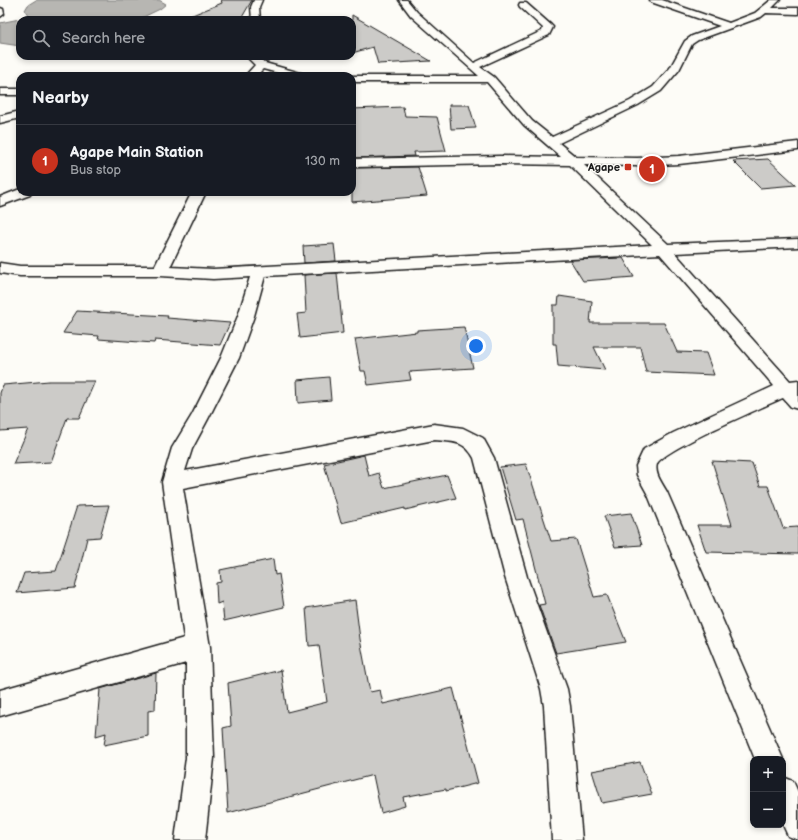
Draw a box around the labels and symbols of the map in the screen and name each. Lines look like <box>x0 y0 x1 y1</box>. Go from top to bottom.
pin: 1 <box>639 154 665 184</box>
place label: Agape <box>587 161 620 174</box>
marker: Agape <box>623 162 633 172</box>
your location <box>466 336 486 356</box>

